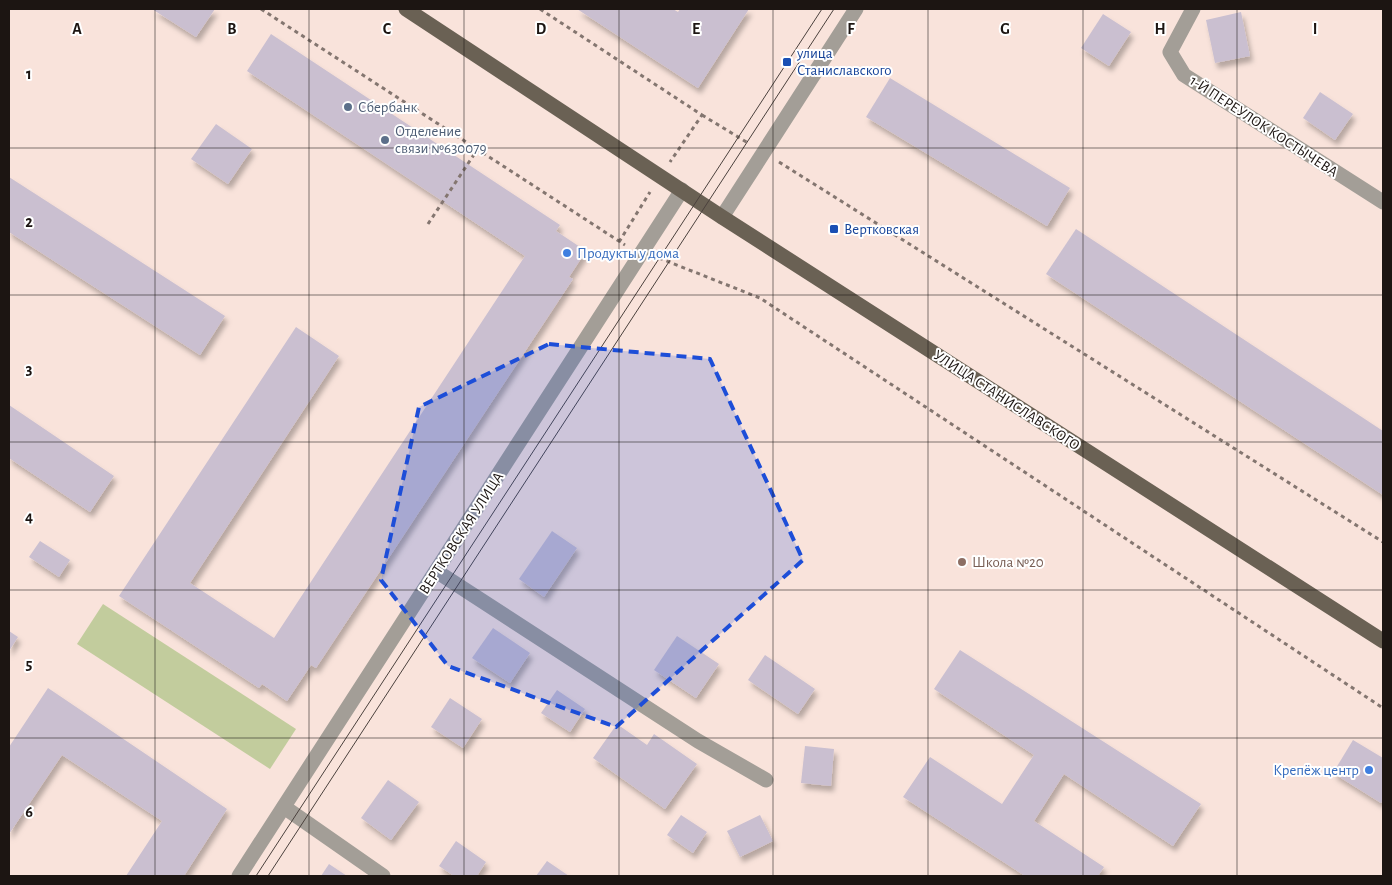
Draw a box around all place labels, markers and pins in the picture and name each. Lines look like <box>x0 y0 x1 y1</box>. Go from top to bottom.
place label: улица Станиславского <box>796 46 892 78</box>
marker: улица Станиславского <box>781 56 793 68</box>
place label: Сбербанк <box>358 100 418 115</box>
marker: Сбербанк <box>342 101 354 113</box>
place label: Отделение связи №630079 <box>395 124 486 156</box>
marker: Отделение связи №630079 <box>379 134 391 146</box>
place label: Вертковская <box>844 222 919 237</box>
marker: Вертковская <box>828 223 840 235</box>
place label: Продукты у дома <box>577 246 679 261</box>
marker: Продукты у дома <box>561 247 573 259</box>
place label: Школа №20 <box>972 555 1044 570</box>
marker: Школа №20 <box>956 556 968 568</box>
place label: Крепёж центр <box>1273 763 1359 778</box>
marker: Крепёж центр <box>1363 764 1375 776</box>

